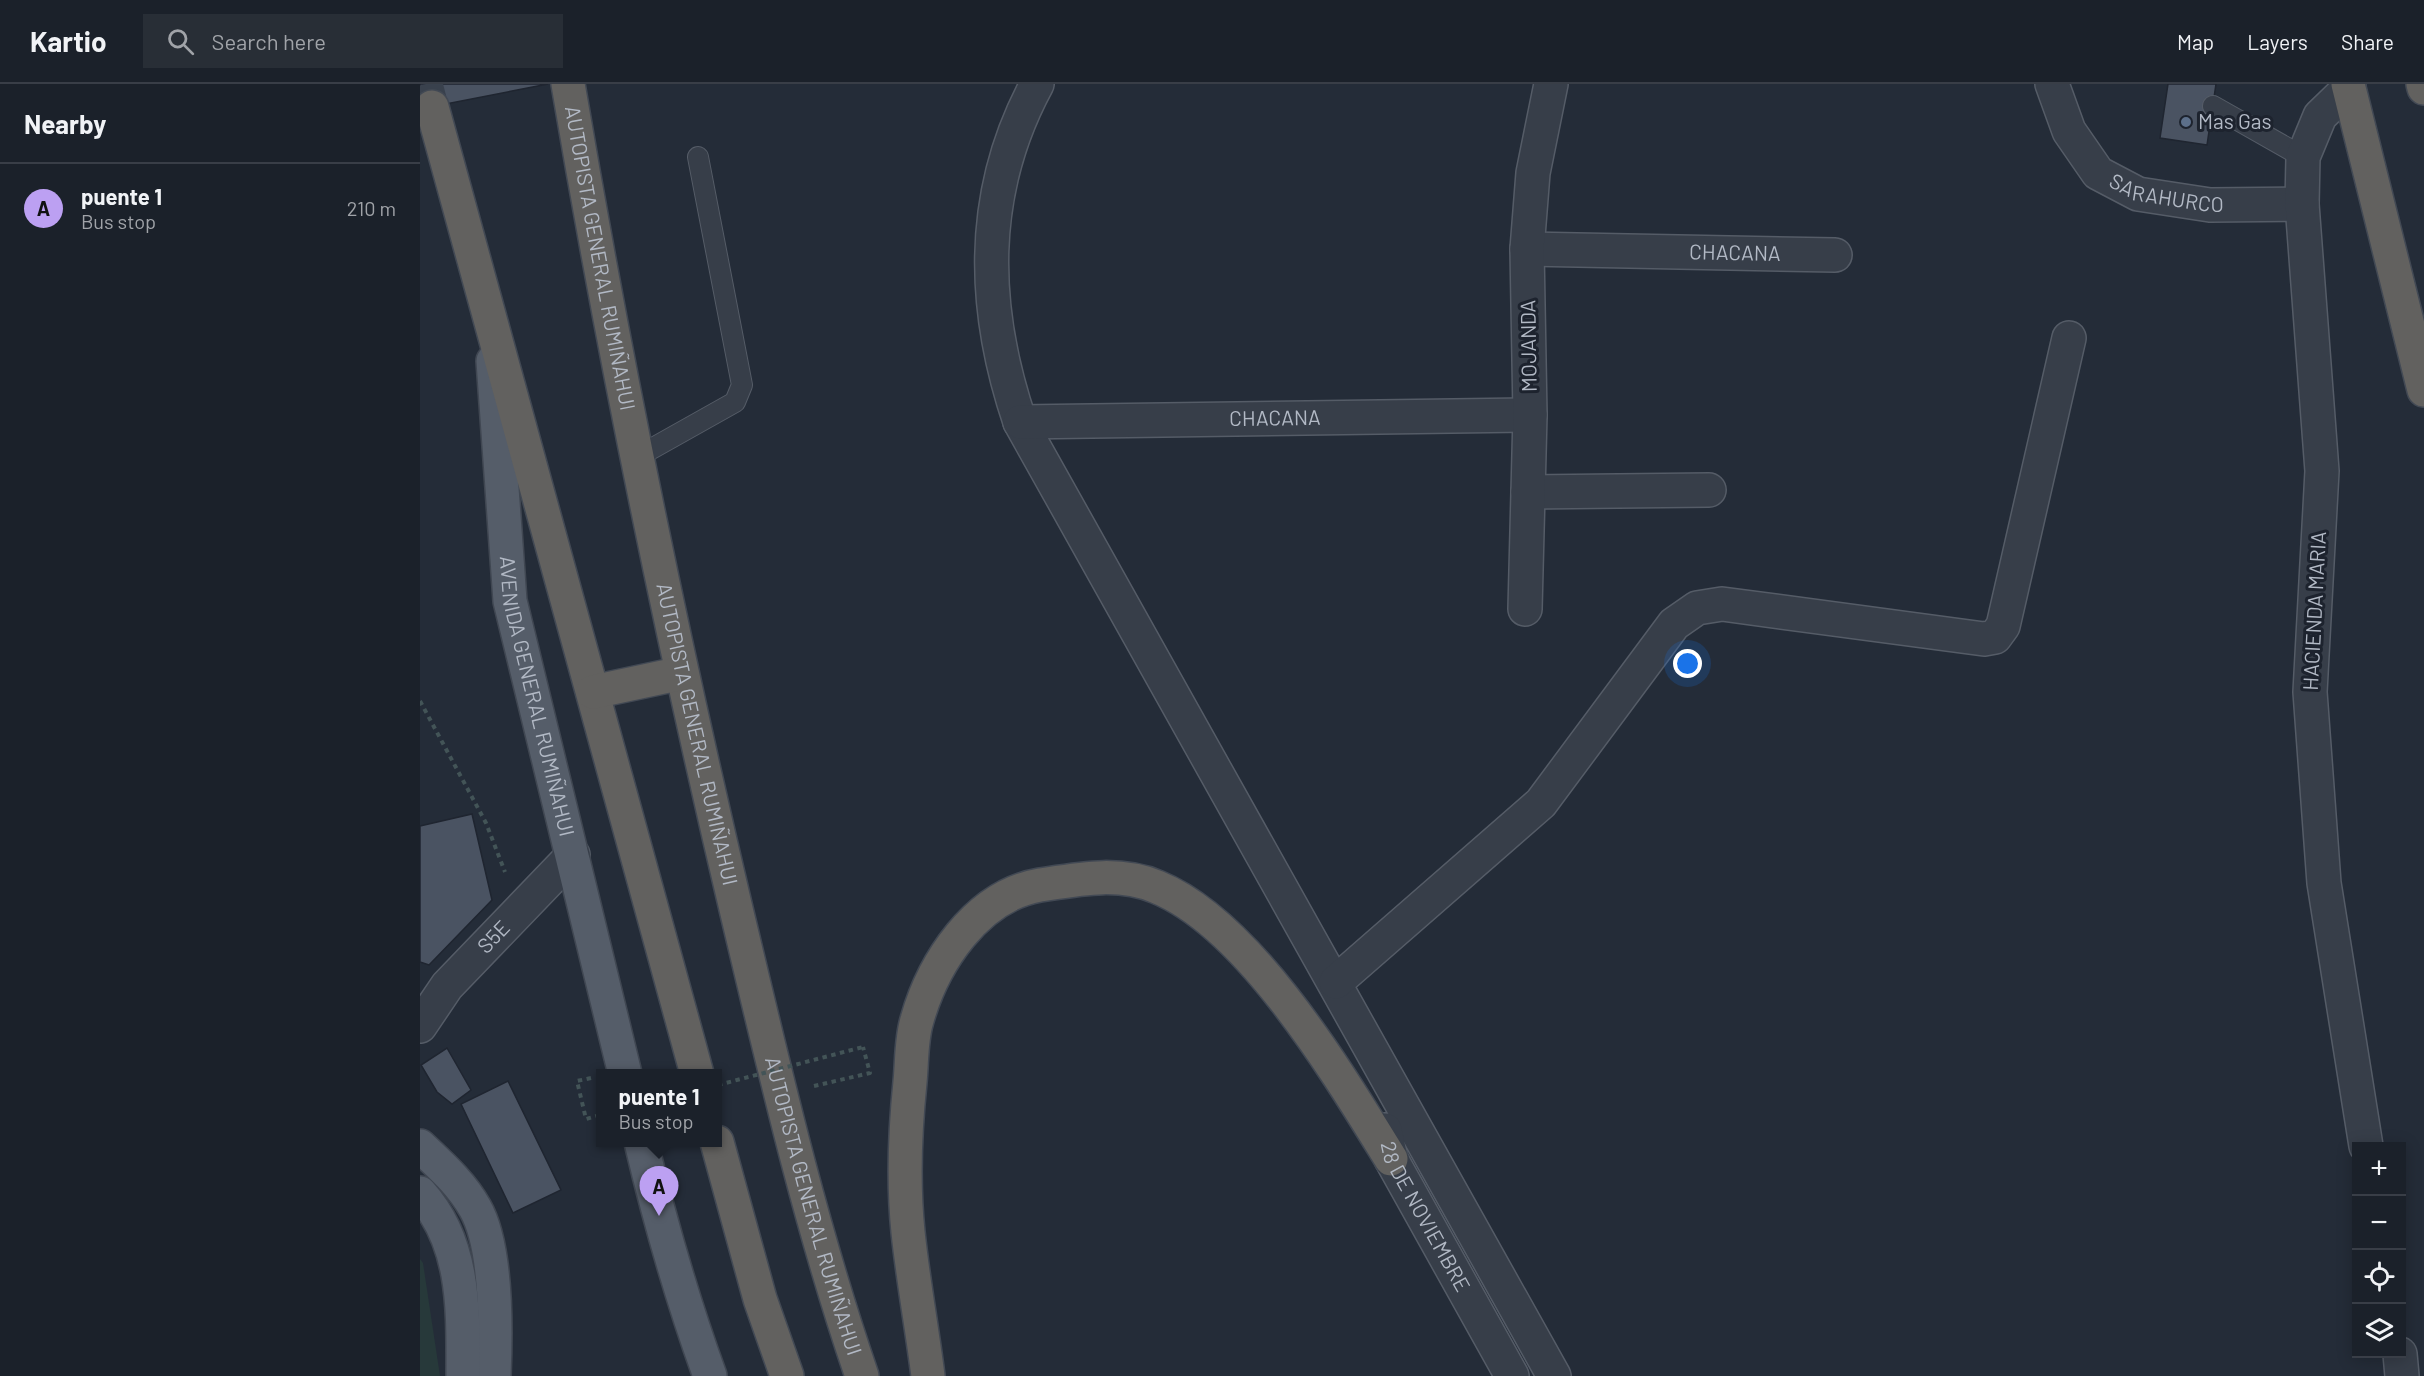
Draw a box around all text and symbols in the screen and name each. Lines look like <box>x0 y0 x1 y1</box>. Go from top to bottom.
search box <box>143 14 563 68</box>
text: Kartio <box>30 24 107 58</box>
icon: search <box>164 25 197 58</box>
text: Search here <box>212 28 326 54</box>
text: Map <box>2177 29 2214 54</box>
text: Layers <box>2247 29 2308 54</box>
text: Share <box>2341 29 2394 54</box>
street label: AUTOPISTA GENERAL RUMIÑAHUI <box>561 104 641 412</box>
text: Nearby <box>24 108 106 139</box>
place label: Mas Gas <box>2198 108 2272 133</box>
marker: Mas Gas <box>2179 115 2193 129</box>
street label: SARAHURCO <box>2106 167 2224 216</box>
text: puente 1 <box>81 183 162 209</box>
text: A <box>37 196 50 220</box>
text: 210 m <box>347 196 396 220</box>
text: Bus stop <box>81 209 156 233</box>
street label: CHACANA <box>1689 238 1781 265</box>
street label: MOJANDA <box>1514 299 1541 392</box>
street label: CHACANA <box>1229 404 1321 430</box>
street label: HACIENDA MARIA <box>2297 530 2330 691</box>
street label: AVENIDA GENERAL RUMIÑAHUI <box>496 555 581 839</box>
street label: AUTOPISTA GENERAL RUMIÑAHUI <box>652 581 744 888</box>
your location <box>1673 649 1702 678</box>
street label: S5E <box>471 915 514 958</box>
street label: AUTOPISTA GENERAL RUMIÑAHUI <box>761 1054 868 1358</box>
popup <box>596 1069 722 1147</box>
text: puente 1 <box>619 1083 699 1109</box>
text: Bus stop <box>619 1109 694 1133</box>
street label: 28 DE NOVIEMBRE <box>1377 1139 1476 1296</box>
map controls <box>2352 1142 2406 1358</box>
button: + <box>2352 1142 2406 1196</box>
pin: A <box>640 1166 678 1216</box>
button: − <box>2352 1196 2406 1250</box>
button: locate <box>2352 1250 2406 1304</box>
button: layers <box>2352 1304 2406 1358</box>

